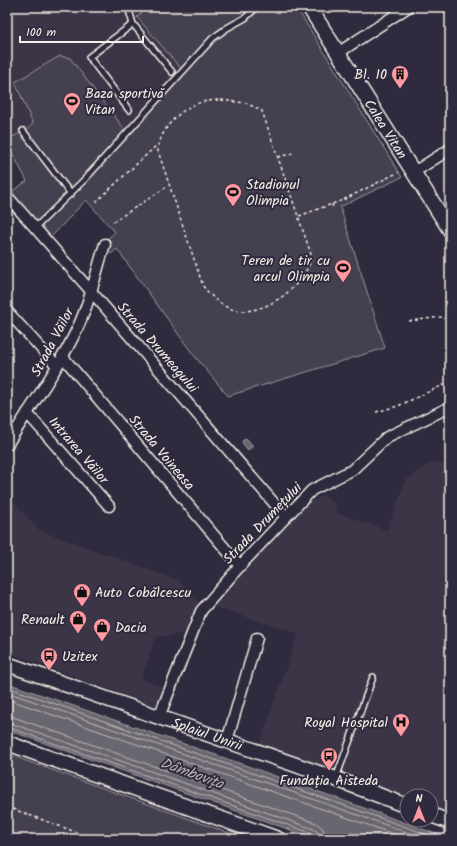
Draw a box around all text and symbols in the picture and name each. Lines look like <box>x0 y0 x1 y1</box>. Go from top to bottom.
scale bar <box>20 18 143 44</box>
text: 100 m <box>26 23 57 42</box>
place label: Bl. 10 <box>354 64 387 86</box>
building icon: Bl. 10 <box>390 64 410 89</box>
place label: Baza sportivă Vitan <box>85 83 165 121</box>
sports icon: Baza sportivă Vitan <box>62 91 82 116</box>
street label: Calea Vitan <box>358 95 412 164</box>
place label: Stadionul Olimpia <box>246 174 300 212</box>
sports icon: Stadionul Olimpia <box>223 182 243 207</box>
place label: Teren de tir cu arcul Olimpia <box>241 250 330 288</box>
sports icon: Teren de tir cu arcul Olimpia <box>333 258 353 283</box>
street label: Strada Drumeagului <box>111 297 204 399</box>
street label: Strada Văilor <box>26 303 81 381</box>
street label: Strada Voineasa <box>123 410 200 495</box>
street label: Intrarea Văilor <box>43 412 115 490</box>
street label: Strada Drumețului <box>218 477 308 570</box>
shop icon: Auto Cobălcescu <box>72 582 92 607</box>
place label: Auto Cobălcescu <box>95 582 191 604</box>
place label: Renault <box>21 609 66 631</box>
shop icon: Renault <box>68 609 88 634</box>
shop icon: Dacia <box>92 617 112 642</box>
place label: Dacia <box>115 617 147 639</box>
bus stop icon: Uzitex <box>39 646 59 671</box>
place label: Uzitex <box>62 646 99 668</box>
street label: Splaiul Unirii <box>168 712 246 758</box>
place label: Royal Hospital <box>304 712 389 734</box>
hospital icon: Royal Hospital <box>391 712 411 737</box>
bus stop icon: Fundația Aisteda <box>319 746 339 771</box>
water label: Dâmbovița <box>157 751 228 797</box>
place label: Fundația Aisteda <box>280 770 378 792</box>
north arrow <box>399 788 439 828</box>
text: N <box>416 790 423 808</box>

